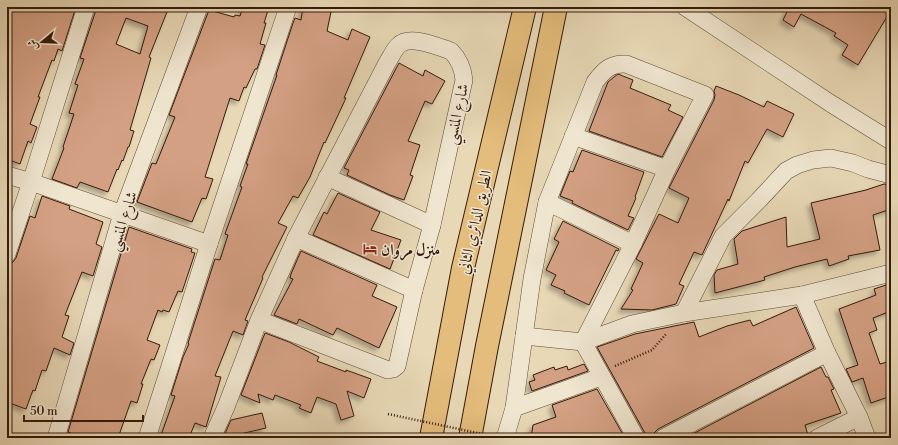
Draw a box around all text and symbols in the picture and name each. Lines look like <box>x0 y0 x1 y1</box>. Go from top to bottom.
north arrow <box>22 22 62 62</box>
text: ش <box>25 37 42 52</box>
street label: شارع المنسي <box>441 82 478 148</box>
street label: الطريق الدائري الثاني <box>453 168 499 277</box>
street label: شارع المنسي <box>104 189 147 255</box>
place label: منزل مروان <box>381 240 440 261</box>
hotel icon: منزل مروان <box>362 241 378 257</box>
scale bar <box>24 397 143 423</box>
text: 50 m <box>30 404 58 419</box>

